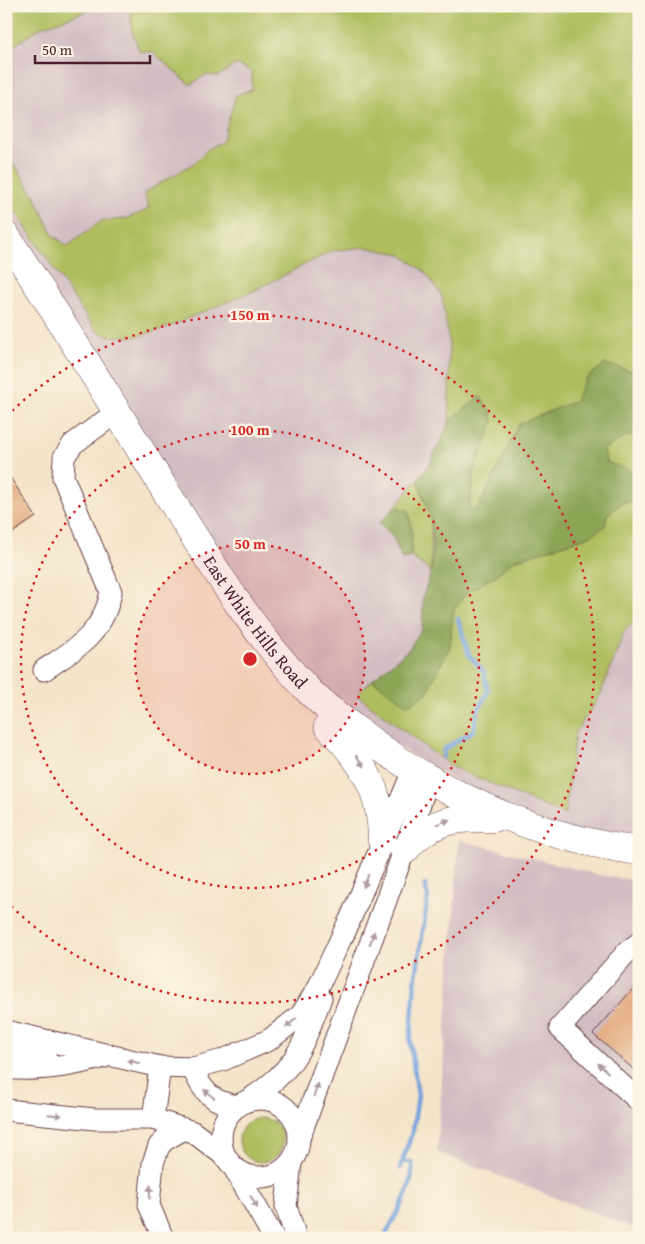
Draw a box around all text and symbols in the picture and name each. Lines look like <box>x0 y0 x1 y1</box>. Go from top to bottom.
scale bar <box>35 32 150 64</box>
text: 50 m <box>42 39 73 60</box>
text: 150 m <box>230 304 270 325</box>
text: 100 m <box>230 419 270 440</box>
text: 50 m <box>234 533 266 554</box>
street label: East White Hills Road <box>197 550 315 695</box>
centre of rings <box>241 650 259 668</box>
one-way arrow <box>355 754 365 768</box>
one-way arrow <box>435 818 450 825</box>
one-way arrow <box>361 874 369 888</box>
one-way arrow <box>369 930 376 945</box>
one-way arrow <box>285 1018 298 1029</box>
one-way arrow <box>126 1058 141 1066</box>
one-way arrow <box>597 1062 609 1074</box>
one-way arrow <box>312 1082 320 1097</box>
one-way arrow <box>202 1089 215 1100</box>
one-way arrow <box>47 1111 63 1119</box>
one-way arrow <box>146 1184 154 1200</box>
one-way arrow <box>250 1195 258 1210</box>

